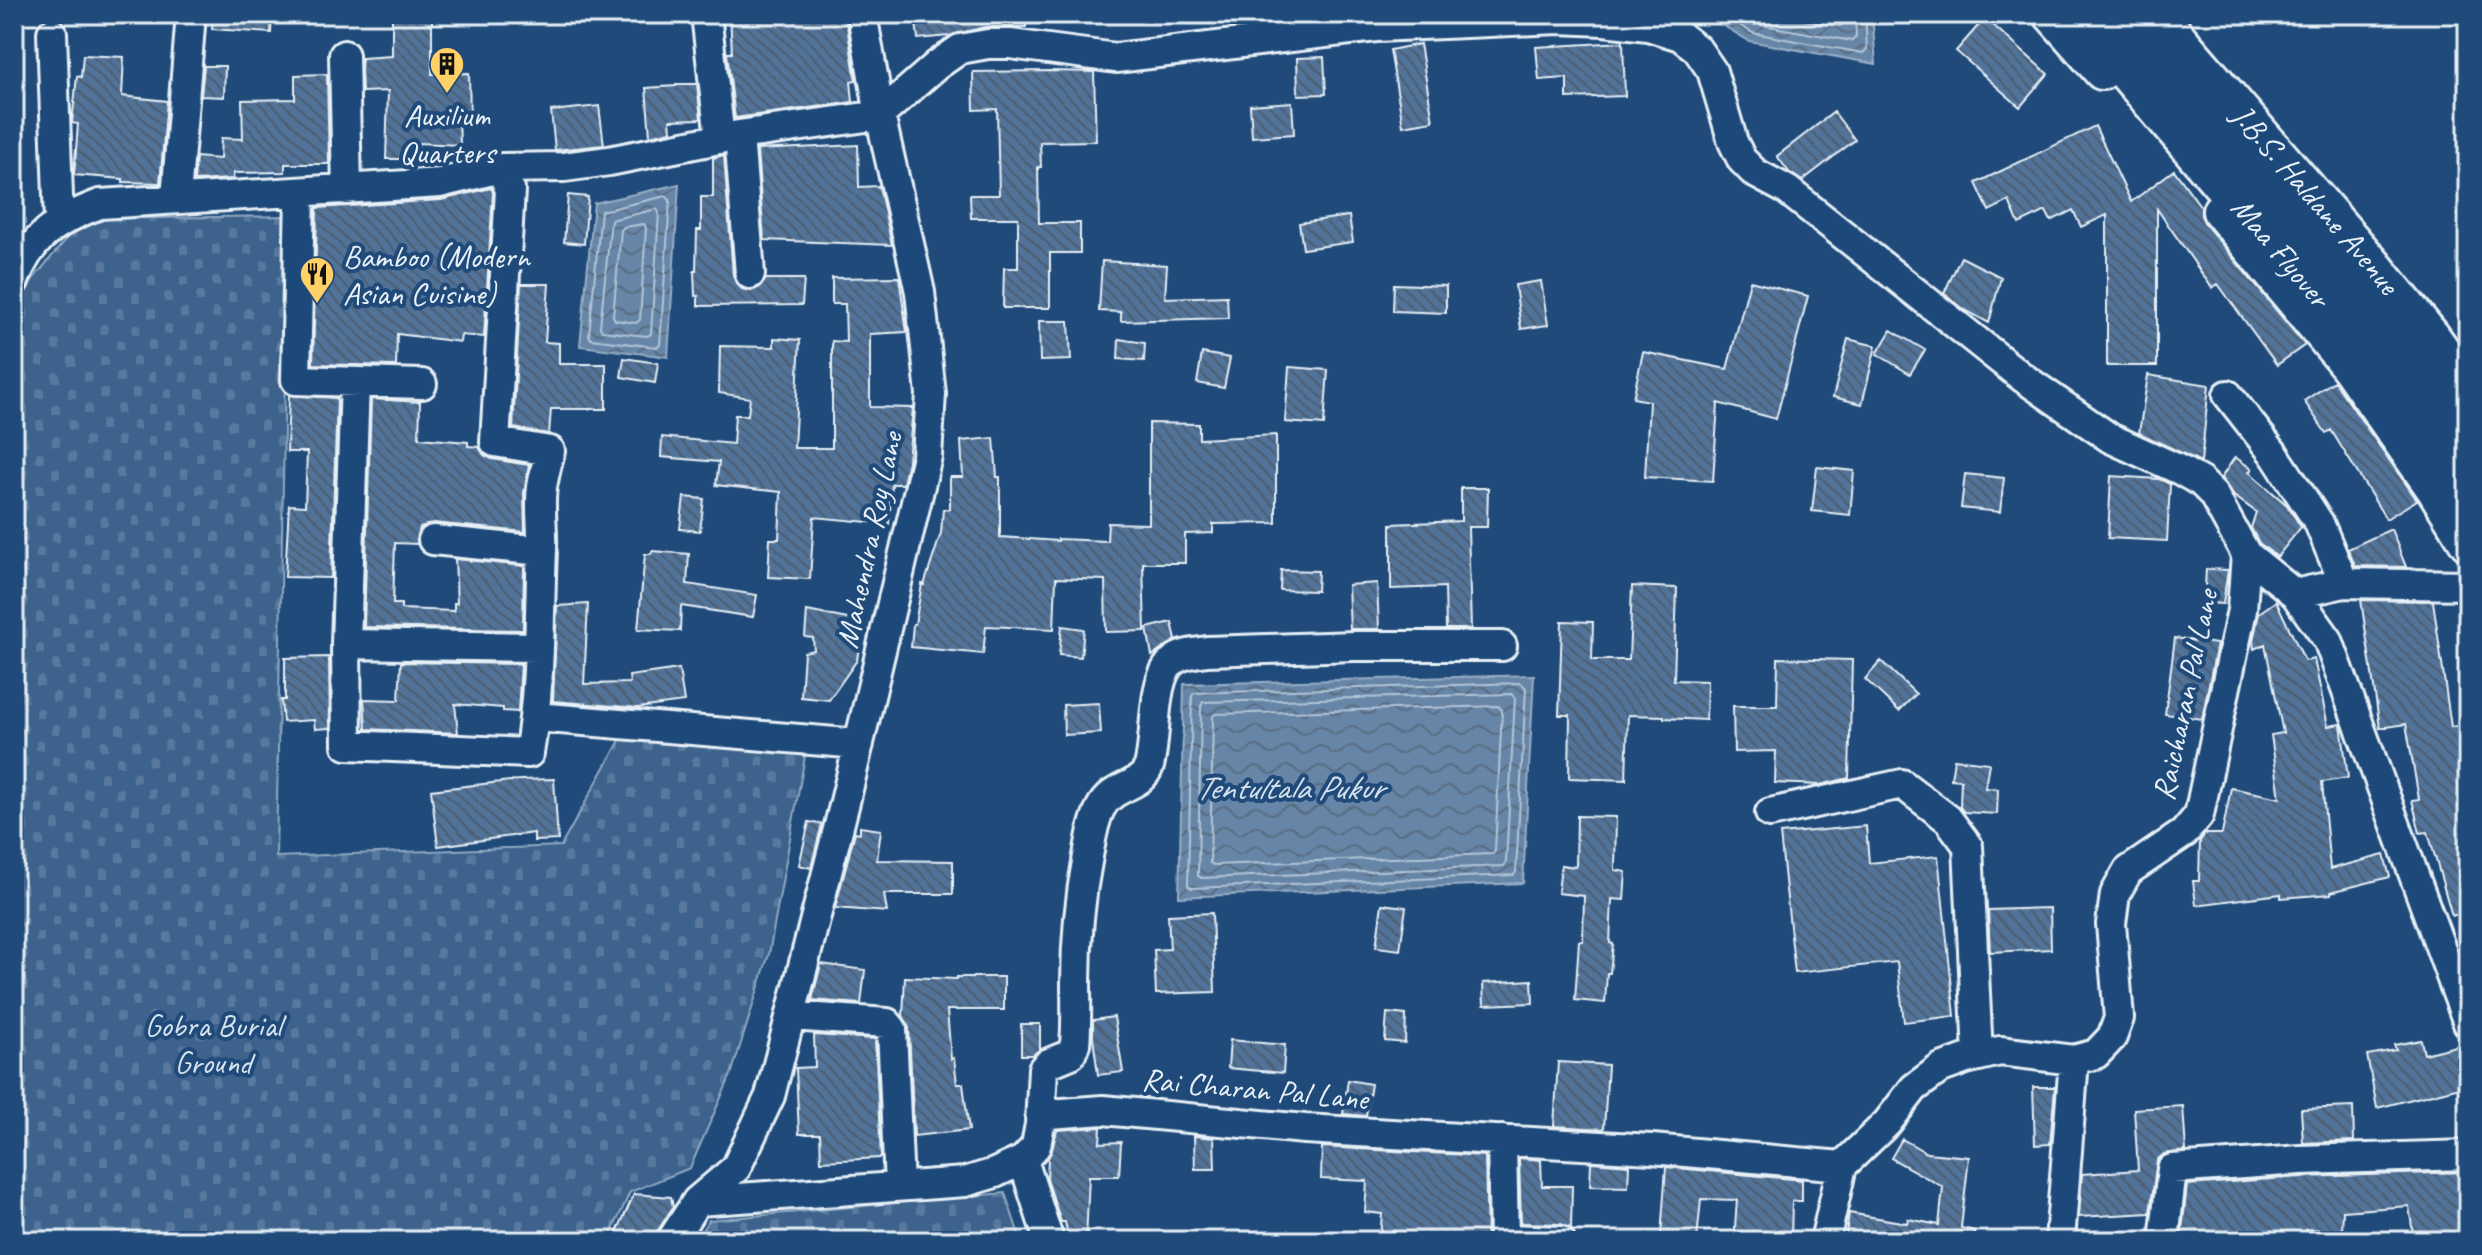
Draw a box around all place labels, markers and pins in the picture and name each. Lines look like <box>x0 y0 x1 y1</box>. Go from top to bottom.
building icon: Auxilium Quarters <box>428 45 466 95</box>
place label: Auxilium Quarters <box>399 95 498 173</box>
place label: Bamboo (Modern Asian Cuisine) <box>343 236 531 314</box>
restaurant icon: Bamboo (Modern Asian Cuisine) <box>298 255 336 305</box>

